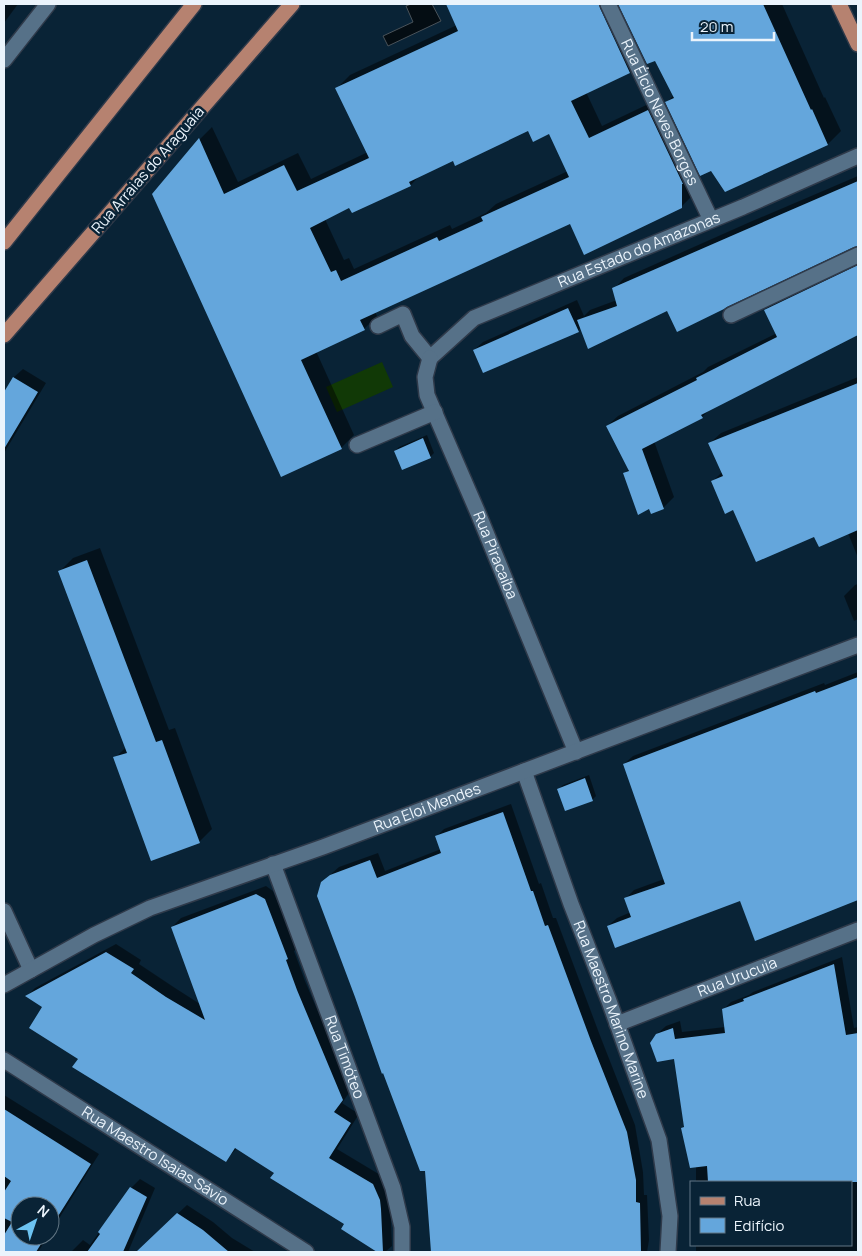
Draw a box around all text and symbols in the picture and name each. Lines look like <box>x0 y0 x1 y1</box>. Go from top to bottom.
scale bar <box>692 10 774 42</box>
text: 20 m <box>700 16 733 37</box>
street label: Rua Élcio Neves Borges <box>616 35 704 189</box>
street label: Rua Arraias do Araguaia <box>86 101 209 238</box>
street label: Rua Estado do Amazonas <box>554 206 723 292</box>
street label: Rua Piracaíba <box>468 508 523 602</box>
street label: Rua Eloi Mendes <box>371 777 484 837</box>
street label: Rua Maestro Marino Marine <box>568 917 654 1102</box>
street label: Rua Urucuia <box>694 952 780 1002</box>
street label: Rua Timóteo <box>320 1013 370 1102</box>
street label: Rua Maestro Isaias Sávio <box>78 1101 233 1210</box>
legend <box>690 1181 852 1246</box>
text: Rua <box>734 1190 761 1211</box>
north arrow <box>10 1196 60 1246</box>
text: N <box>34 1200 54 1221</box>
text: Edifício <box>734 1215 785 1236</box>

